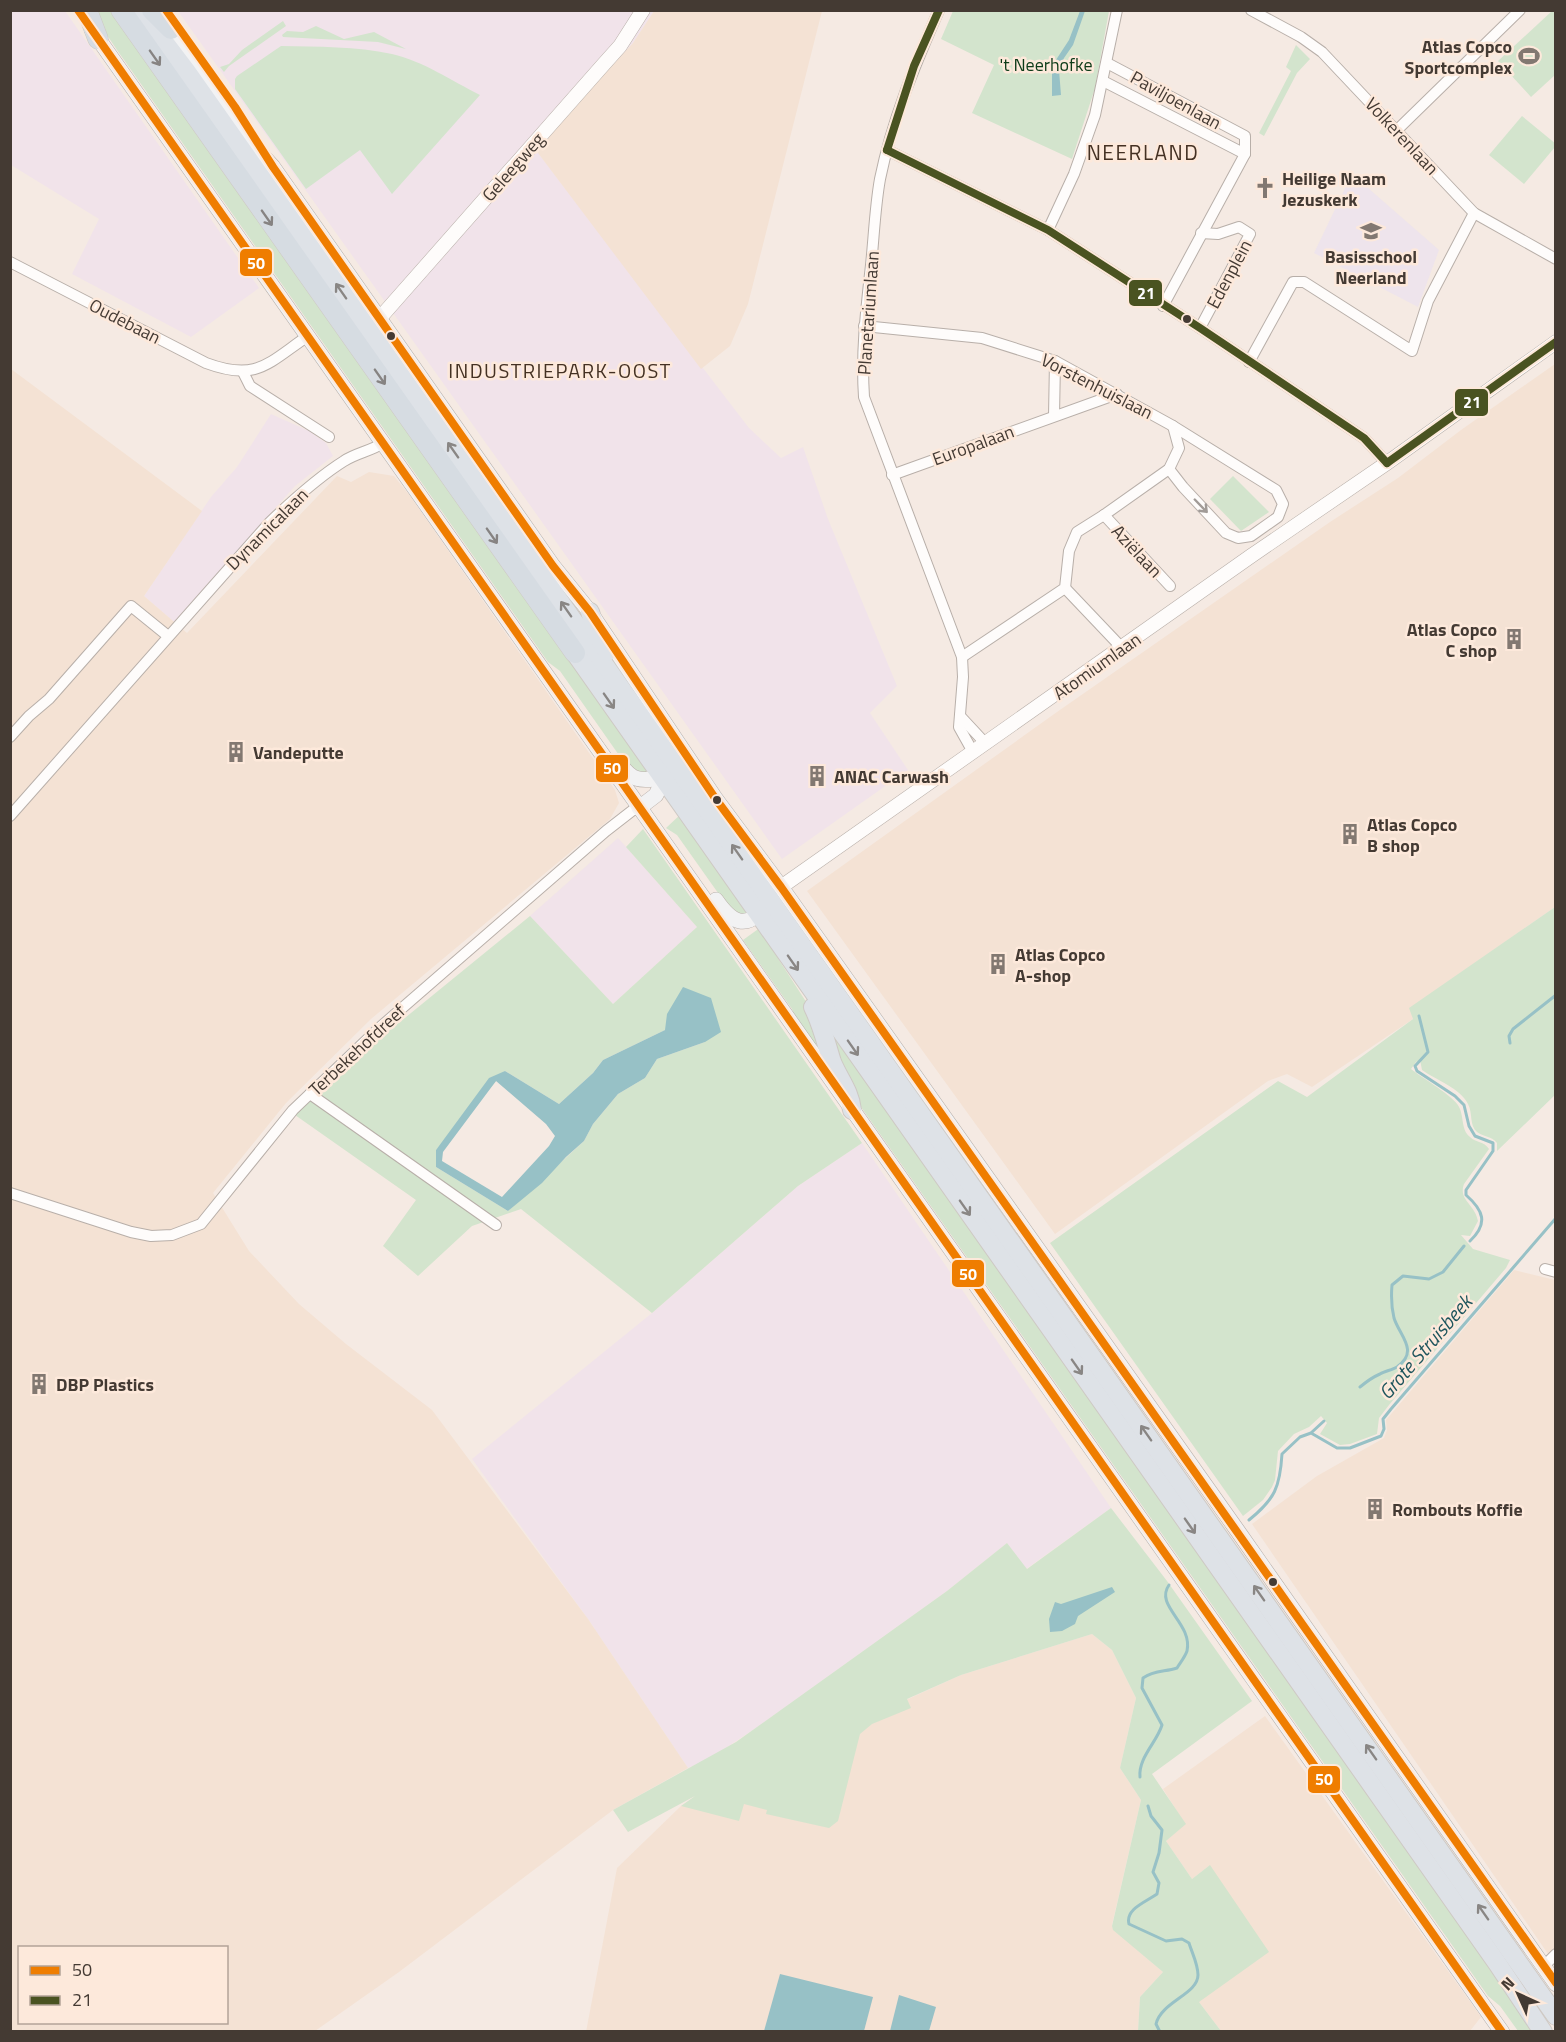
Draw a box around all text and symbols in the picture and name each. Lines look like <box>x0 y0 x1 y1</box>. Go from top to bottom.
place label: Atlas Copco Sportcomplex <box>1405 33 1512 81</box>
sports icon: Atlas Copco Sportcomplex <box>1517 44 1541 68</box>
one-way arrow <box>149 50 161 66</box>
park label: 't Neerhofke <box>999 51 1093 78</box>
street label: Paviljoenlaan <box>1126 64 1226 136</box>
street label: Volkerenlaan <box>1359 91 1445 181</box>
street label: Geleegweg <box>475 127 551 207</box>
district label: NEERLAND <box>1087 136 1199 168</box>
place label: Heilige Naam Jezuskerk <box>1282 165 1386 213</box>
church icon: Heilige Naam Jezuskerk <box>1253 176 1277 200</box>
one-way arrow <box>261 209 273 226</box>
school or university icon: Basisschool Neerland <box>1359 219 1383 243</box>
street label: Edenplein <box>1200 235 1258 313</box>
place label: Basisschool Neerland <box>1325 243 1417 291</box>
line badge: 50 <box>239 248 273 277</box>
street label: Planetariumlaan <box>850 250 886 376</box>
text: 50 <box>247 251 265 275</box>
line badge: 21 <box>1128 279 1163 307</box>
text: 21 <box>1137 281 1155 305</box>
one-way arrow <box>335 283 347 299</box>
street label: Oudebaan <box>84 291 166 351</box>
unlabelled marker <box>1181 313 1193 325</box>
unlabelled marker <box>385 330 397 342</box>
street label: Vorstenhuislaan <box>1036 346 1158 426</box>
district label: INDUSTRIEPARK-OOST <box>448 355 672 386</box>
one-way arrow <box>374 368 386 385</box>
line badge: 21 <box>1454 388 1489 417</box>
text: 21 <box>1463 390 1481 414</box>
street label: Europalaan <box>928 418 1018 472</box>
one-way arrow <box>447 442 459 459</box>
street label: Dynamicalaan <box>220 482 314 576</box>
one-way arrow <box>1194 499 1208 514</box>
street label: Aziëlaan <box>1105 518 1169 584</box>
one-way arrow <box>486 528 498 544</box>
one-way arrow <box>560 602 572 618</box>
place label: Atlas Copco C shop <box>1407 616 1497 664</box>
street label: Atomiumlaan <box>1048 626 1146 706</box>
building icon: Atlas Copco C shop <box>1502 627 1526 651</box>
one-way arrow <box>603 693 615 709</box>
place label: Vandeputte <box>253 739 344 766</box>
building icon: Vandeputte <box>224 740 248 764</box>
line badge: 50 <box>595 754 629 783</box>
text: 50 <box>603 756 621 780</box>
place label: ANAC Carwash <box>834 763 949 790</box>
building icon: ANAC Carwash <box>805 764 829 788</box>
unlabelled marker <box>711 794 723 806</box>
place label: Atlas Copco B shop <box>1367 811 1457 859</box>
building icon: Atlas Copco B shop <box>1338 822 1362 846</box>
one-way arrow <box>731 844 743 861</box>
place label: Atlas Copco A-shop <box>1015 941 1105 989</box>
building icon: Atlas Copco A-shop <box>986 952 1010 976</box>
one-way arrow <box>787 954 799 971</box>
street label: Terbekehofdreef <box>303 998 412 1102</box>
one-way arrow <box>847 1040 859 1056</box>
one-way arrow <box>959 1199 971 1215</box>
line badge: 50 <box>951 1259 985 1288</box>
text: 50 <box>959 1262 977 1286</box>
water label: Grote Struisbeek <box>1371 1286 1481 1406</box>
one-way arrow <box>1071 1359 1084 1375</box>
place label: DBP Plastics <box>56 1371 154 1398</box>
building icon: DBP Plastics <box>27 1372 51 1396</box>
one-way arrow <box>1140 1426 1152 1442</box>
place label: Rombouts Koffie <box>1392 1496 1523 1523</box>
building icon: Rombouts Koffie <box>1363 1497 1387 1521</box>
one-way arrow <box>1184 1518 1196 1534</box>
unlabelled marker <box>1267 1576 1279 1588</box>
one-way arrow <box>1253 1585 1265 1602</box>
one-way arrow <box>1365 1745 1377 1761</box>
line badge: 50 <box>1307 1765 1341 1794</box>
text: 50 <box>1315 1767 1333 1791</box>
one-way arrow <box>1477 1904 1489 1921</box>
legend <box>18 1946 228 2024</box>
text: 50 <box>72 1956 92 1983</box>
north arrow <box>1488 1964 1548 2024</box>
text: N <box>1495 1971 1520 1996</box>
text: 21 <box>72 1986 92 2013</box>

